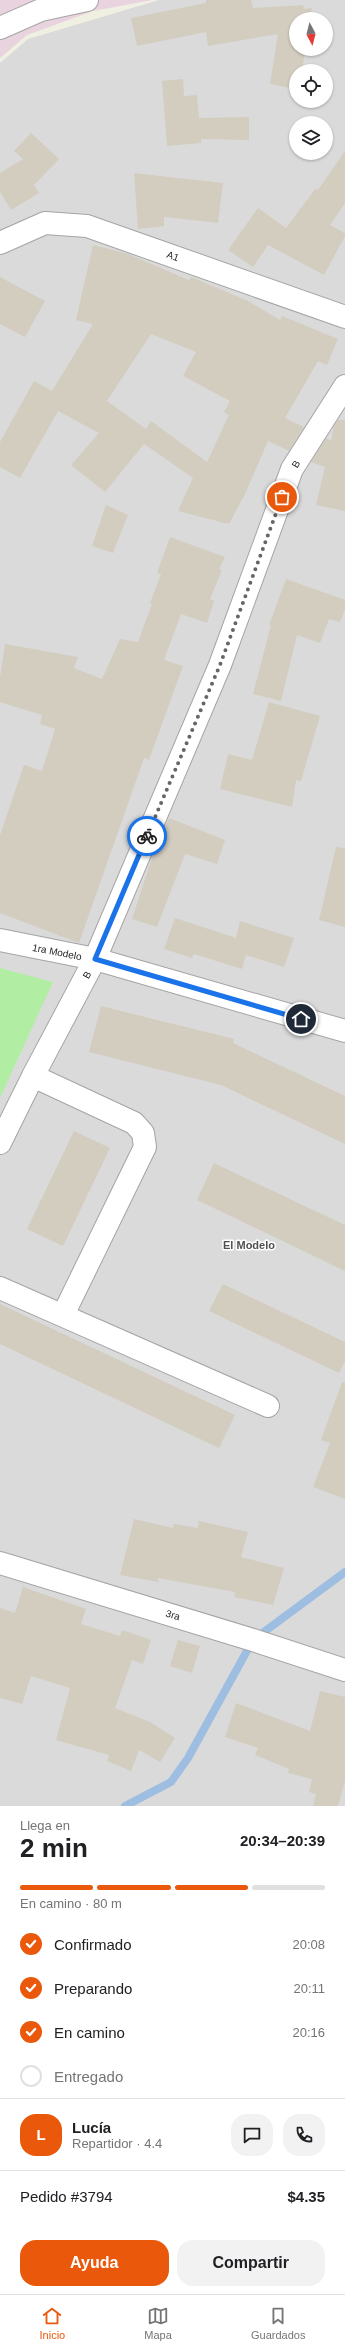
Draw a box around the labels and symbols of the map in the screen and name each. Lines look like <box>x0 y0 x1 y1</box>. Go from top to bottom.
north arrow <box>289 12 333 56</box>
street label: A1 <box>165 249 181 263</box>
street label: B <box>290 458 303 470</box>
pin <box>265 480 299 514</box>
courier <box>127 816 167 856</box>
street label: 1ra Modelo <box>31 942 83 962</box>
street label: B <box>81 969 94 981</box>
pin <box>284 1002 318 1036</box>
district label: El Modelo <box>223 1239 275 1251</box>
street label: 3ra <box>164 1608 182 1623</box>

